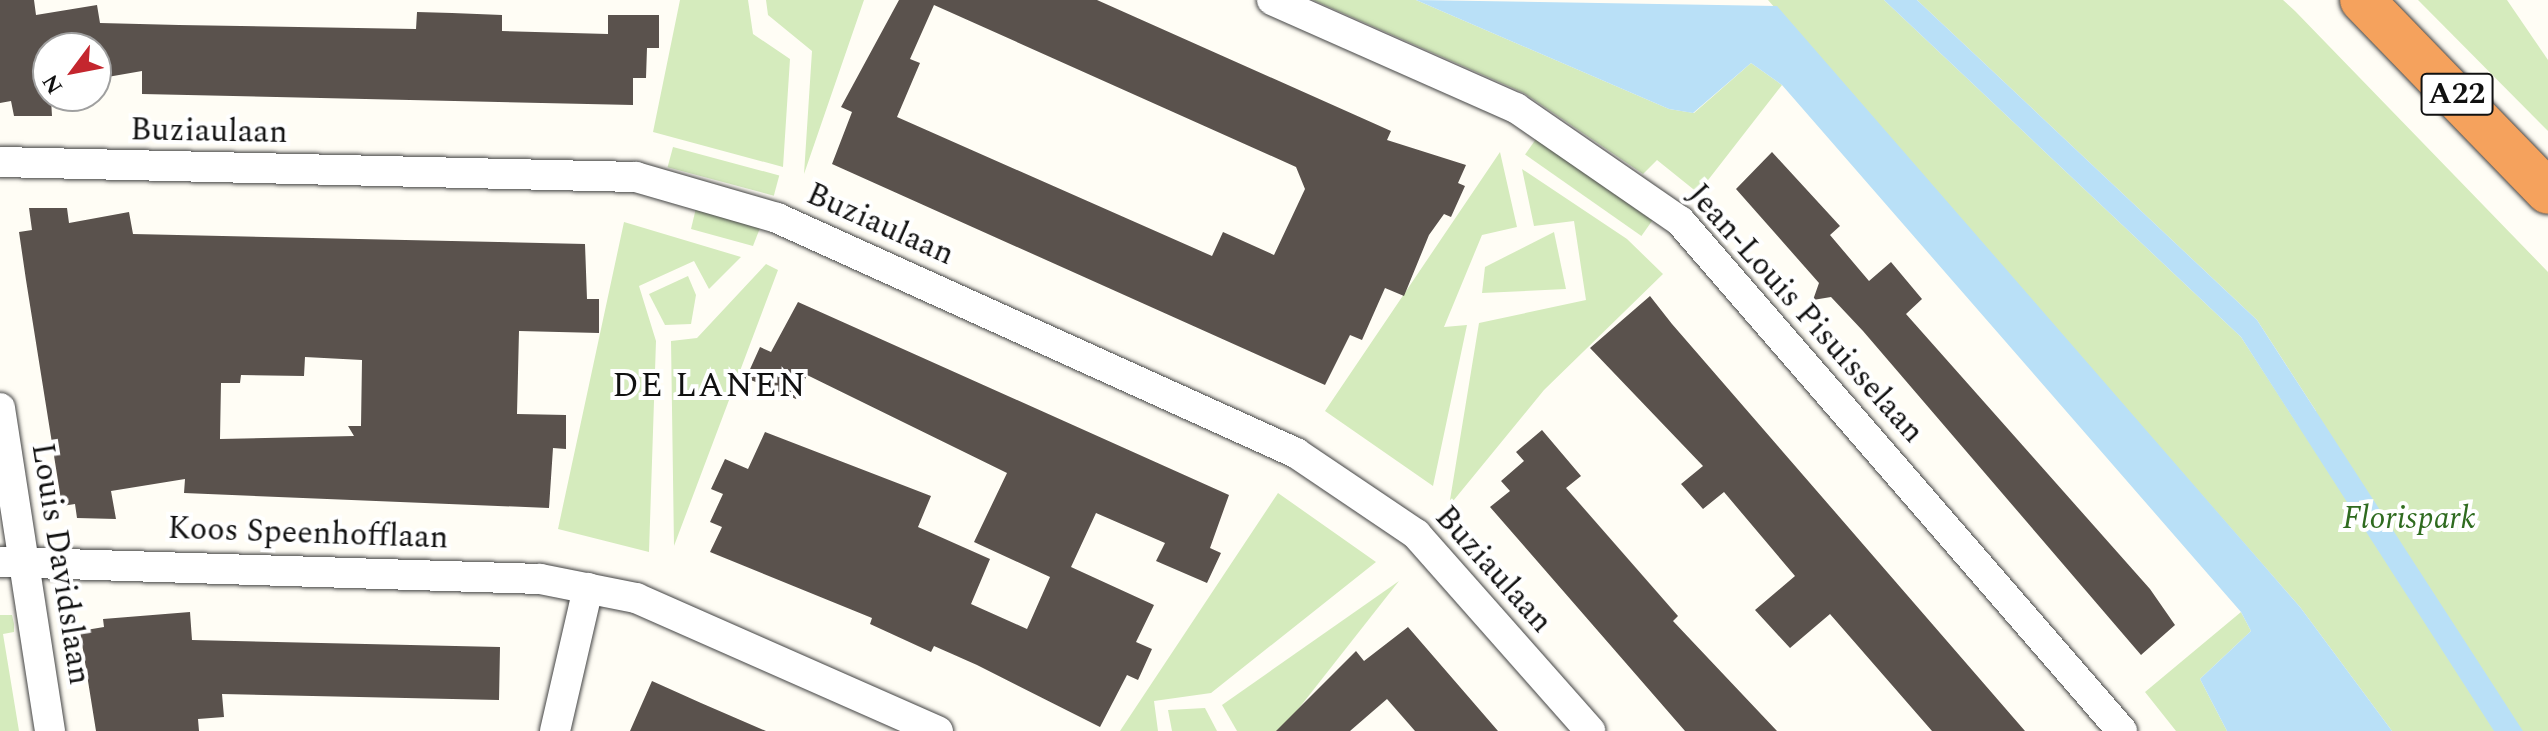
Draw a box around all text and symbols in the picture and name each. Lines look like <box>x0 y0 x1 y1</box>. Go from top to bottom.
north arrow <box>32 32 112 112</box>
text: N <box>34 68 72 100</box>
road number: A22 <box>2419 68 2495 120</box>
street label: Buziaulaan <box>130 111 288 153</box>
street label: Buziaulaan <box>800 175 960 275</box>
street label: Jean-Louis Pisuisselaan <box>1679 177 1931 451</box>
district label: DE LANEN <box>612 367 808 407</box>
street label: Louis Davidslaan <box>22 440 98 688</box>
street label: Buziaulaan <box>1426 499 1560 641</box>
park label: Florispark <box>2342 500 2476 538</box>
street label: Koos Speenhofflaan <box>167 510 449 558</box>

